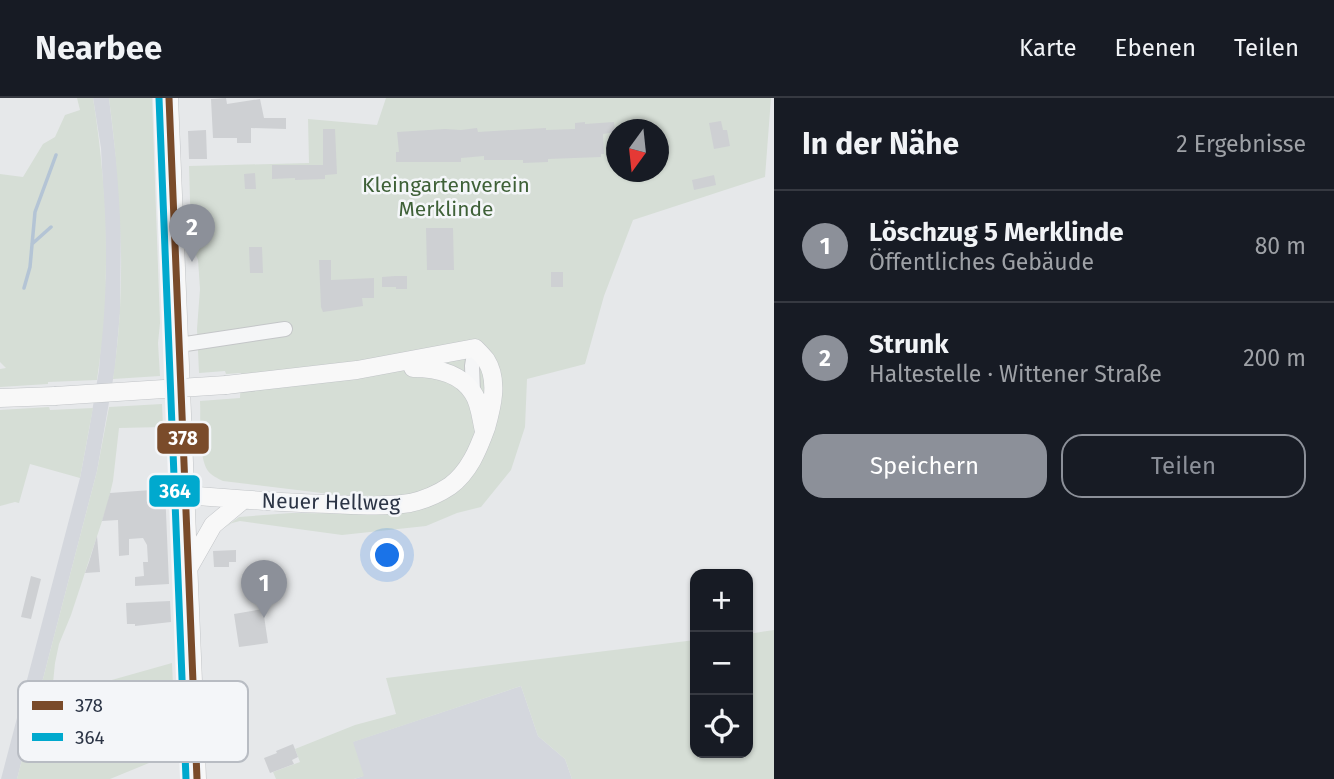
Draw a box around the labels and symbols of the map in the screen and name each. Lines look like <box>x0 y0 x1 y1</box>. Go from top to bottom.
north arrow <box>606 119 669 182</box>
park label: Kleingartenverein Merklinde <box>362 172 530 222</box>
pin: 2 <box>169 204 215 262</box>
line badge: 378 <box>156 422 210 455</box>
text: 378 <box>167 427 198 450</box>
line badge: 364 <box>148 474 201 508</box>
text: 364 <box>158 480 191 503</box>
street label: Neuer Hellweg <box>261 488 401 516</box>
your location <box>370 538 404 572</box>
pin: 1 <box>241 560 287 618</box>
legend <box>18 681 248 762</box>
text: 378 <box>75 694 103 717</box>
text: 364 <box>75 726 105 749</box>

